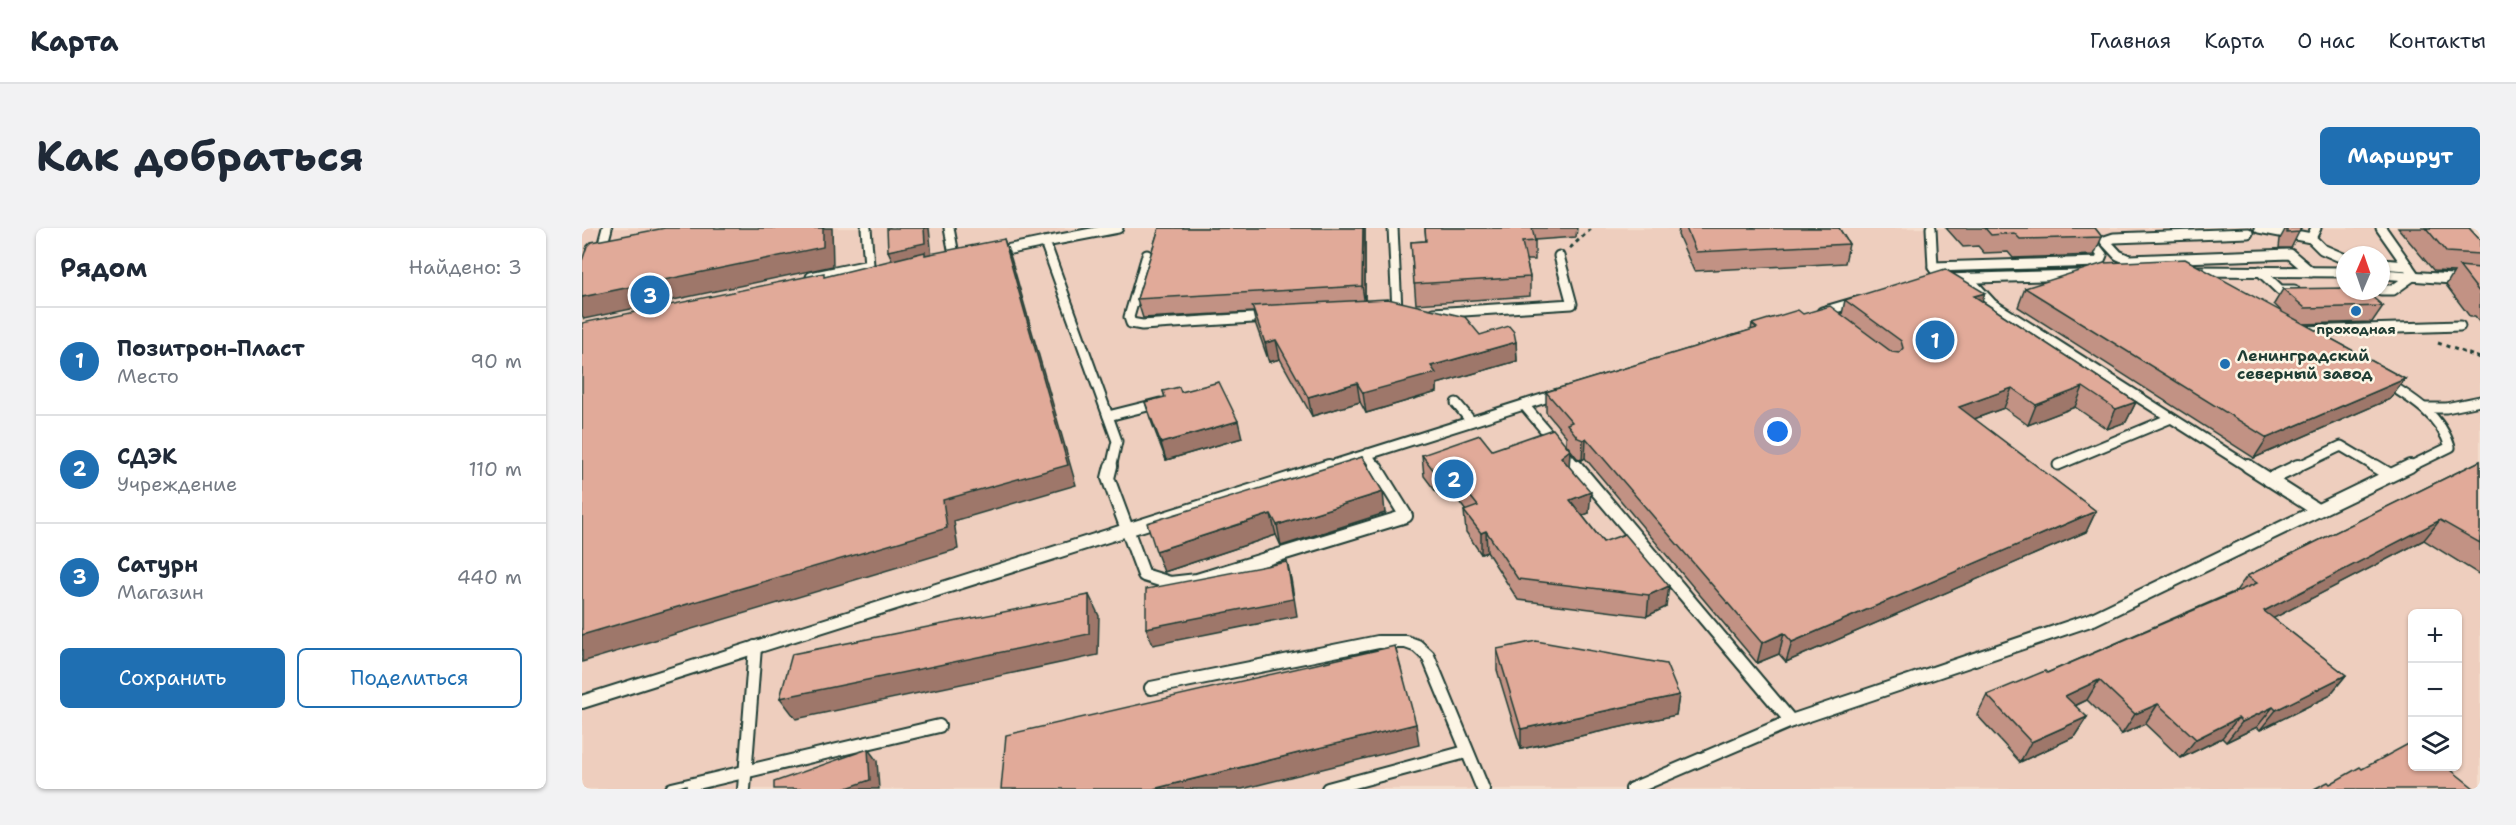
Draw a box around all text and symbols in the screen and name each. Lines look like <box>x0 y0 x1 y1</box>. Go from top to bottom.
text: Карта <box>30 22 119 60</box>
text: Главная <box>2090 27 2171 55</box>
text: Карта <box>2204 27 2264 55</box>
text: О нас <box>2297 27 2355 55</box>
text: Контакты <box>2388 27 2486 55</box>
button: Маршрут <box>2320 127 2480 185</box>
text: Как добраться <box>36 128 364 184</box>
north arrow <box>2336 246 2390 300</box>
text: Рядом <box>60 250 147 285</box>
text: Найдено: 3 <box>409 254 522 280</box>
pin: 3 <box>630 272 670 318</box>
marker: проходная <box>2349 304 2363 318</box>
pin: 1 <box>1916 318 1954 362</box>
place label: проходная <box>2316 320 2396 338</box>
text: Позитрон-Пласт <box>117 334 305 363</box>
place label: Ленинградский северный завод <box>2237 345 2374 384</box>
text: 1 <box>75 348 84 374</box>
text: 90 m <box>470 348 522 374</box>
marker: Ленинградский северный завод <box>2218 357 2232 371</box>
text: Место <box>117 363 179 389</box>
your location <box>1763 417 1792 446</box>
text: СДЭК <box>117 442 177 471</box>
text: 2 <box>73 456 87 482</box>
text: 110 m <box>468 456 522 482</box>
pin: 2 <box>1434 456 1474 502</box>
text: Учреждение <box>117 471 237 497</box>
text: Сатурн <box>117 550 198 579</box>
text: 3 <box>73 564 87 590</box>
text: 440 m <box>457 564 522 590</box>
text: Магазин <box>117 579 204 605</box>
map controls <box>2408 609 2462 771</box>
button: + <box>2408 609 2462 663</box>
button: Сохранить <box>60 648 285 708</box>
button: Поделиться <box>297 648 522 708</box>
button: − <box>2408 663 2462 717</box>
button: layers <box>2408 717 2462 771</box>

